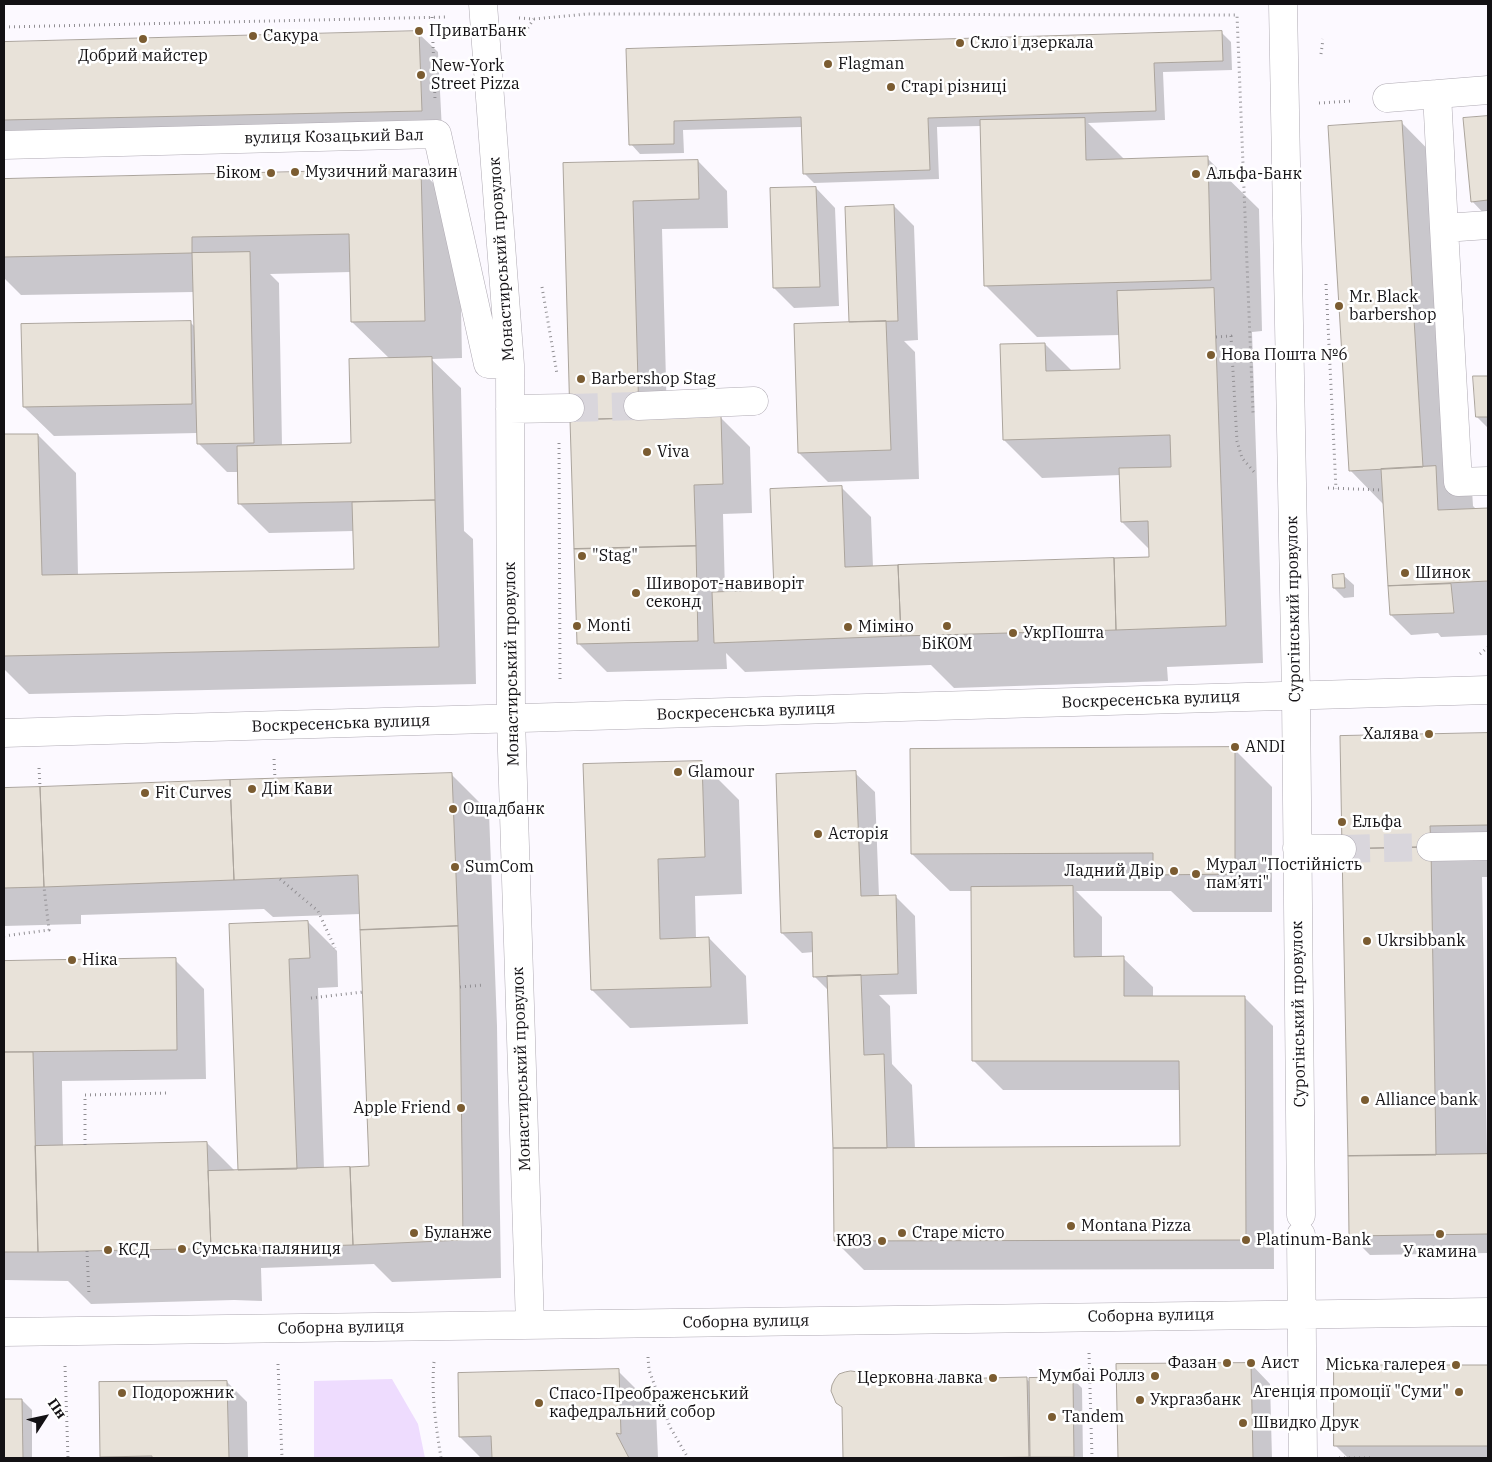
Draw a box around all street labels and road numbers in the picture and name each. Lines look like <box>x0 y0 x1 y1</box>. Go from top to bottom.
street label: вулиця Козацький Вал <box>244 126 424 148</box>
street label: Монастирський провулок <box>485 156 519 362</box>
street label: Сурогінський провулок <box>1283 516 1305 702</box>
street label: Монастирський провулок <box>501 562 523 766</box>
street label: Воскресенська вулиця <box>1061 687 1241 713</box>
street label: Воскресенська вулиця <box>656 699 836 725</box>
street label: Воскресенська вулиця <box>251 711 431 737</box>
street label: Сурогінський провулок <box>1288 921 1310 1107</box>
street label: Монастирський провулок <box>509 966 535 1172</box>
street label: Соборна вулиця <box>1087 1305 1215 1327</box>
street label: Соборна вулиця <box>682 1311 810 1333</box>
street label: Соборна вулиця <box>277 1317 405 1339</box>

